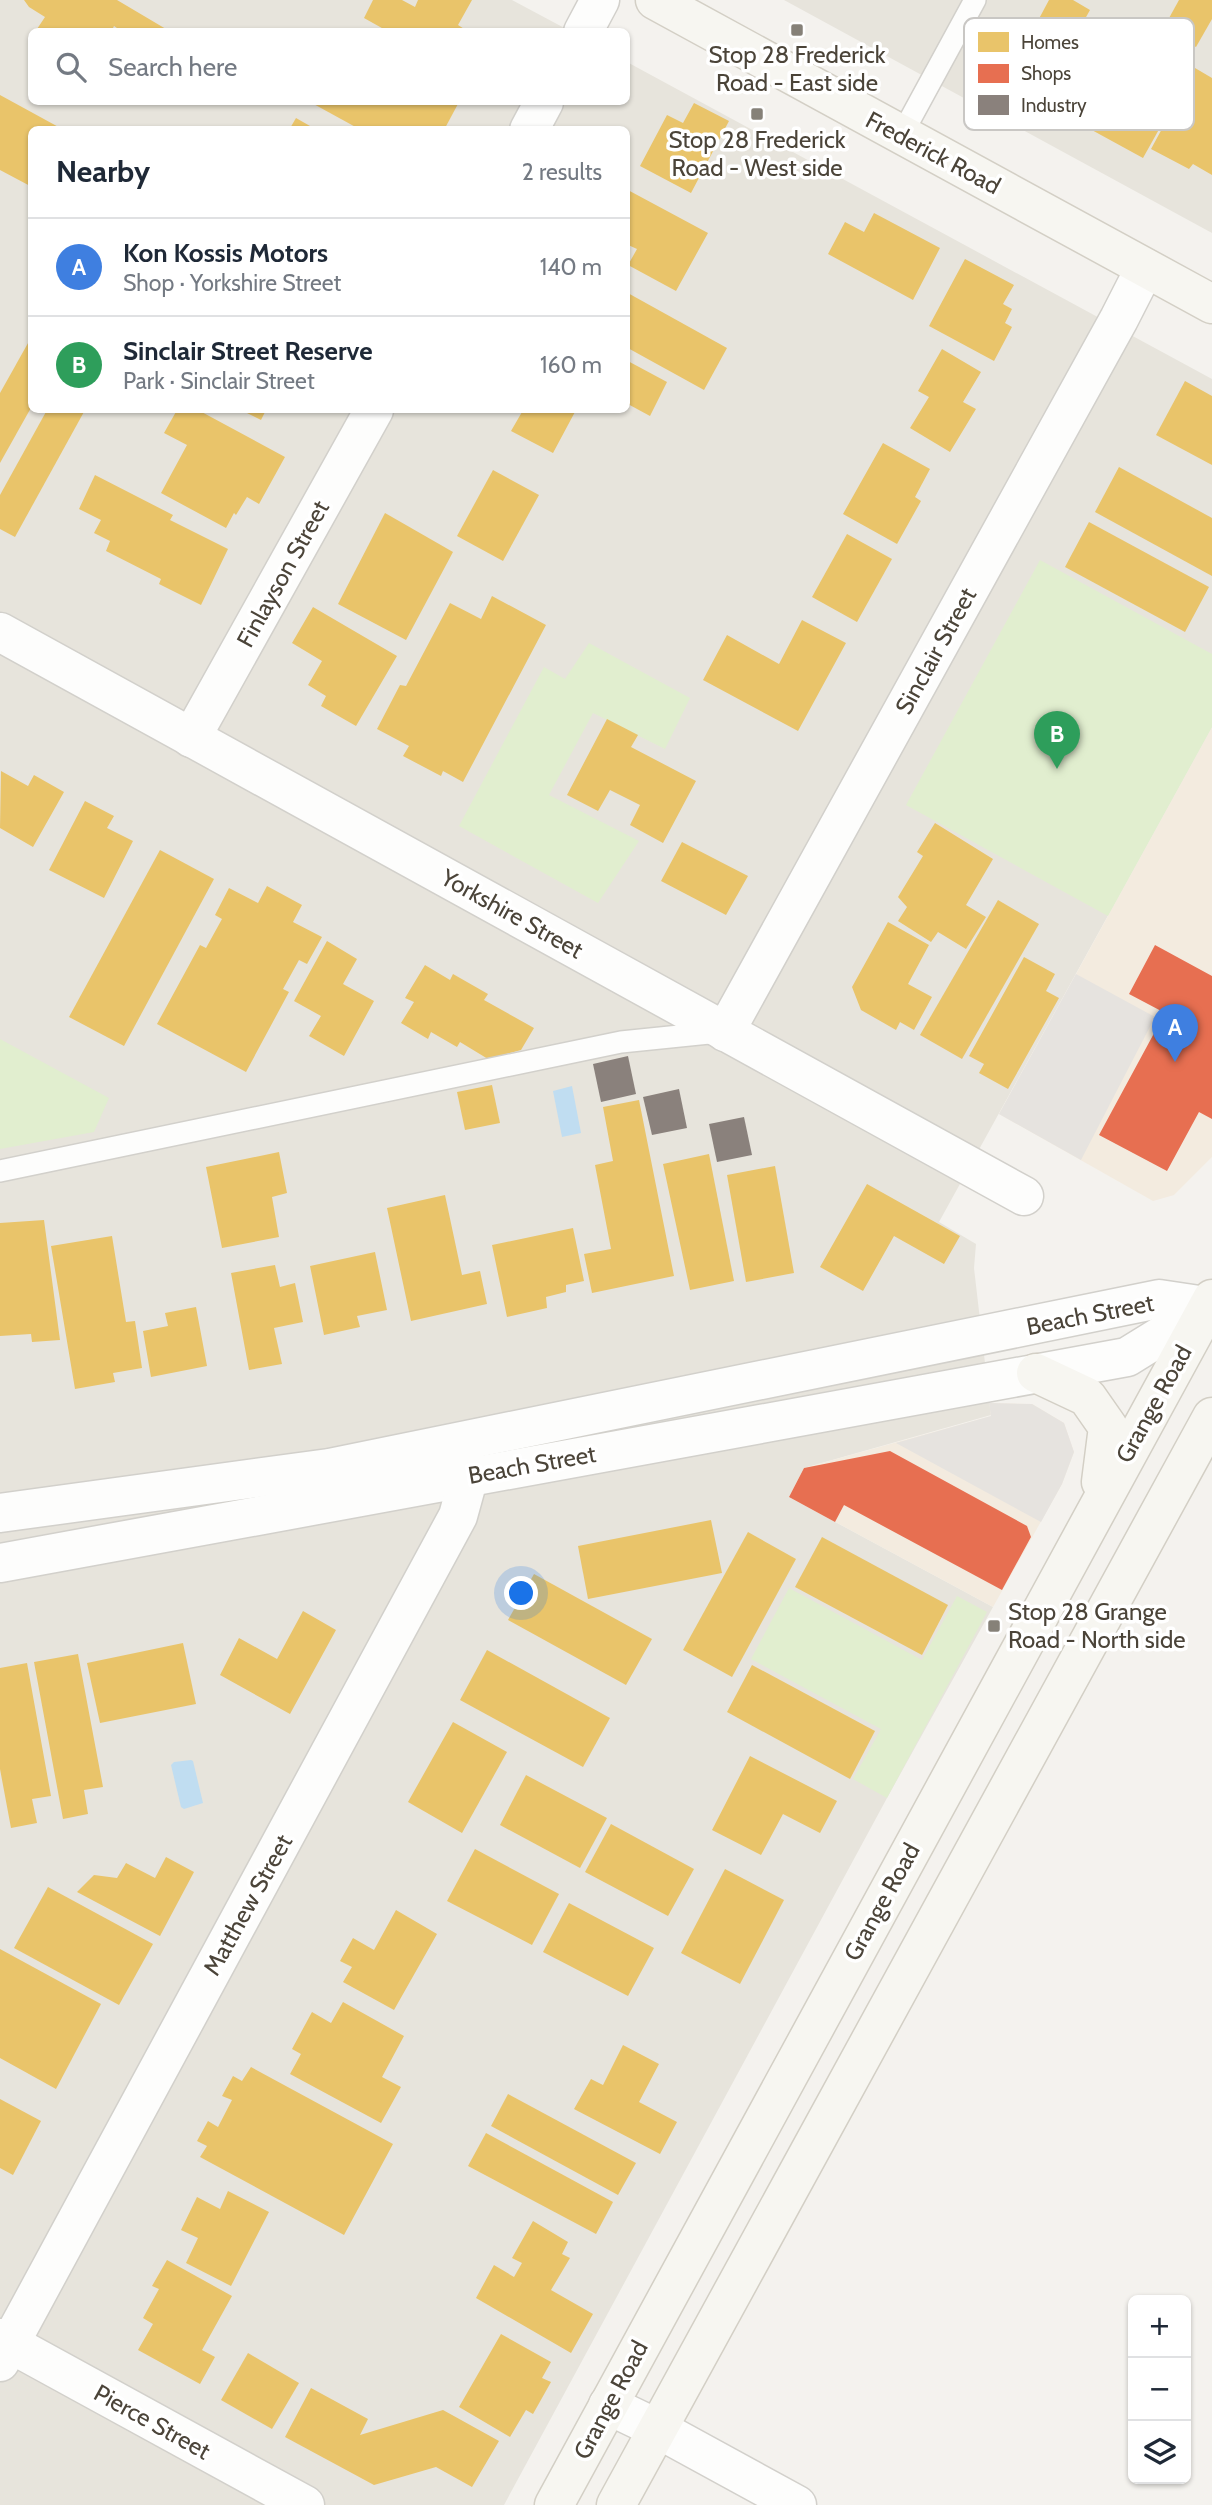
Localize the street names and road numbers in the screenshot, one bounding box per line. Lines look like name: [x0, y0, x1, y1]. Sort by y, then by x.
street label: Frederick Road: [861, 105, 1006, 200]
street label: Finlayson Street: [230, 495, 335, 652]
street label: Sinclair Street: [889, 582, 982, 719]
street label: Yorkshire Street: [435, 862, 588, 964]
street label: Beach Street: [1024, 1288, 1156, 1341]
street label: Grange Road: [1109, 1340, 1198, 1468]
street label: Beach Street: [466, 1439, 598, 1490]
street label: Matthew Street: [197, 1829, 298, 1980]
street label: Grange Road: [837, 1838, 926, 1966]
street label: Grange Road: [567, 2336, 654, 2464]
street label: Pierce Street: [89, 2378, 215, 2465]

